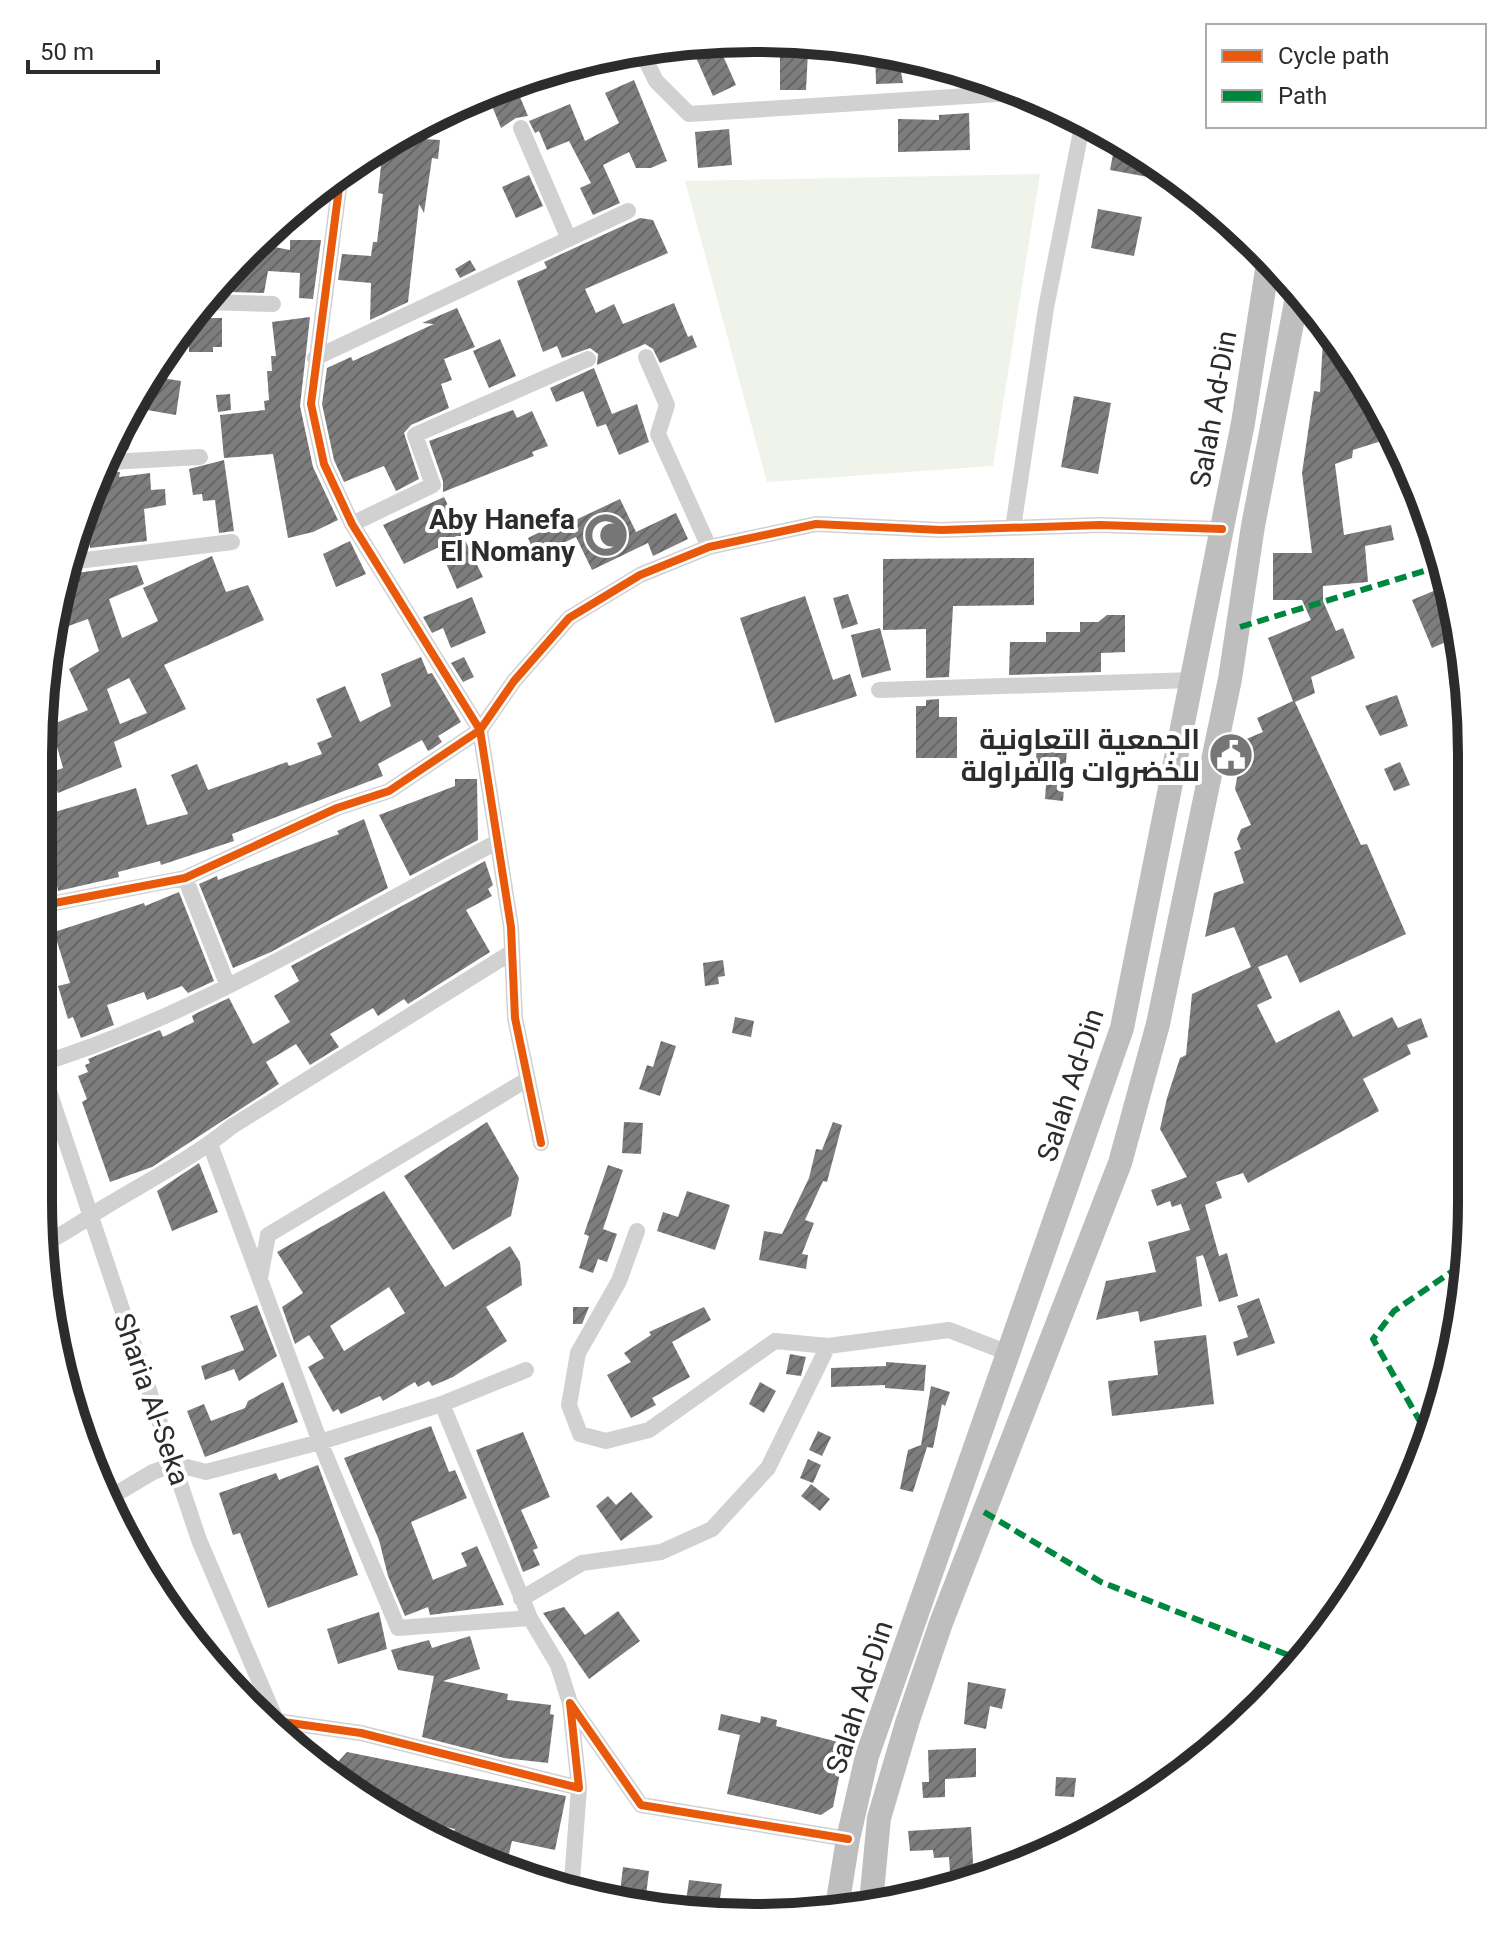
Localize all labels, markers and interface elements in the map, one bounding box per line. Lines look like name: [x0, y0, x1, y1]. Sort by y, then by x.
scale bar: [28, 24, 158, 74]
legend: [1206, 24, 1486, 128]
text: 50 m: [40, 38, 94, 66]
text: Cycle path: [1278, 42, 1390, 70]
text: Path: [1278, 82, 1327, 110]
street label: Salah Ad-Din: [1183, 328, 1244, 490]
place label: Aby Hanefa El Nomany: [429, 503, 576, 568]
mosque icon: Aby Hanefa El Nomany: [582, 511, 630, 559]
place label: الجمعية التعاونية للخضروات والفراولة: [961, 723, 1200, 788]
public building icon: الجمعية التعاونية للخضروات والفراولة: [1207, 731, 1255, 779]
street label: Salah Ad-Din: [1030, 1005, 1111, 1166]
street label: Sharia Al-Seka: [107, 1309, 196, 1489]
street label: Salah Ad-Din: [819, 1617, 900, 1778]

